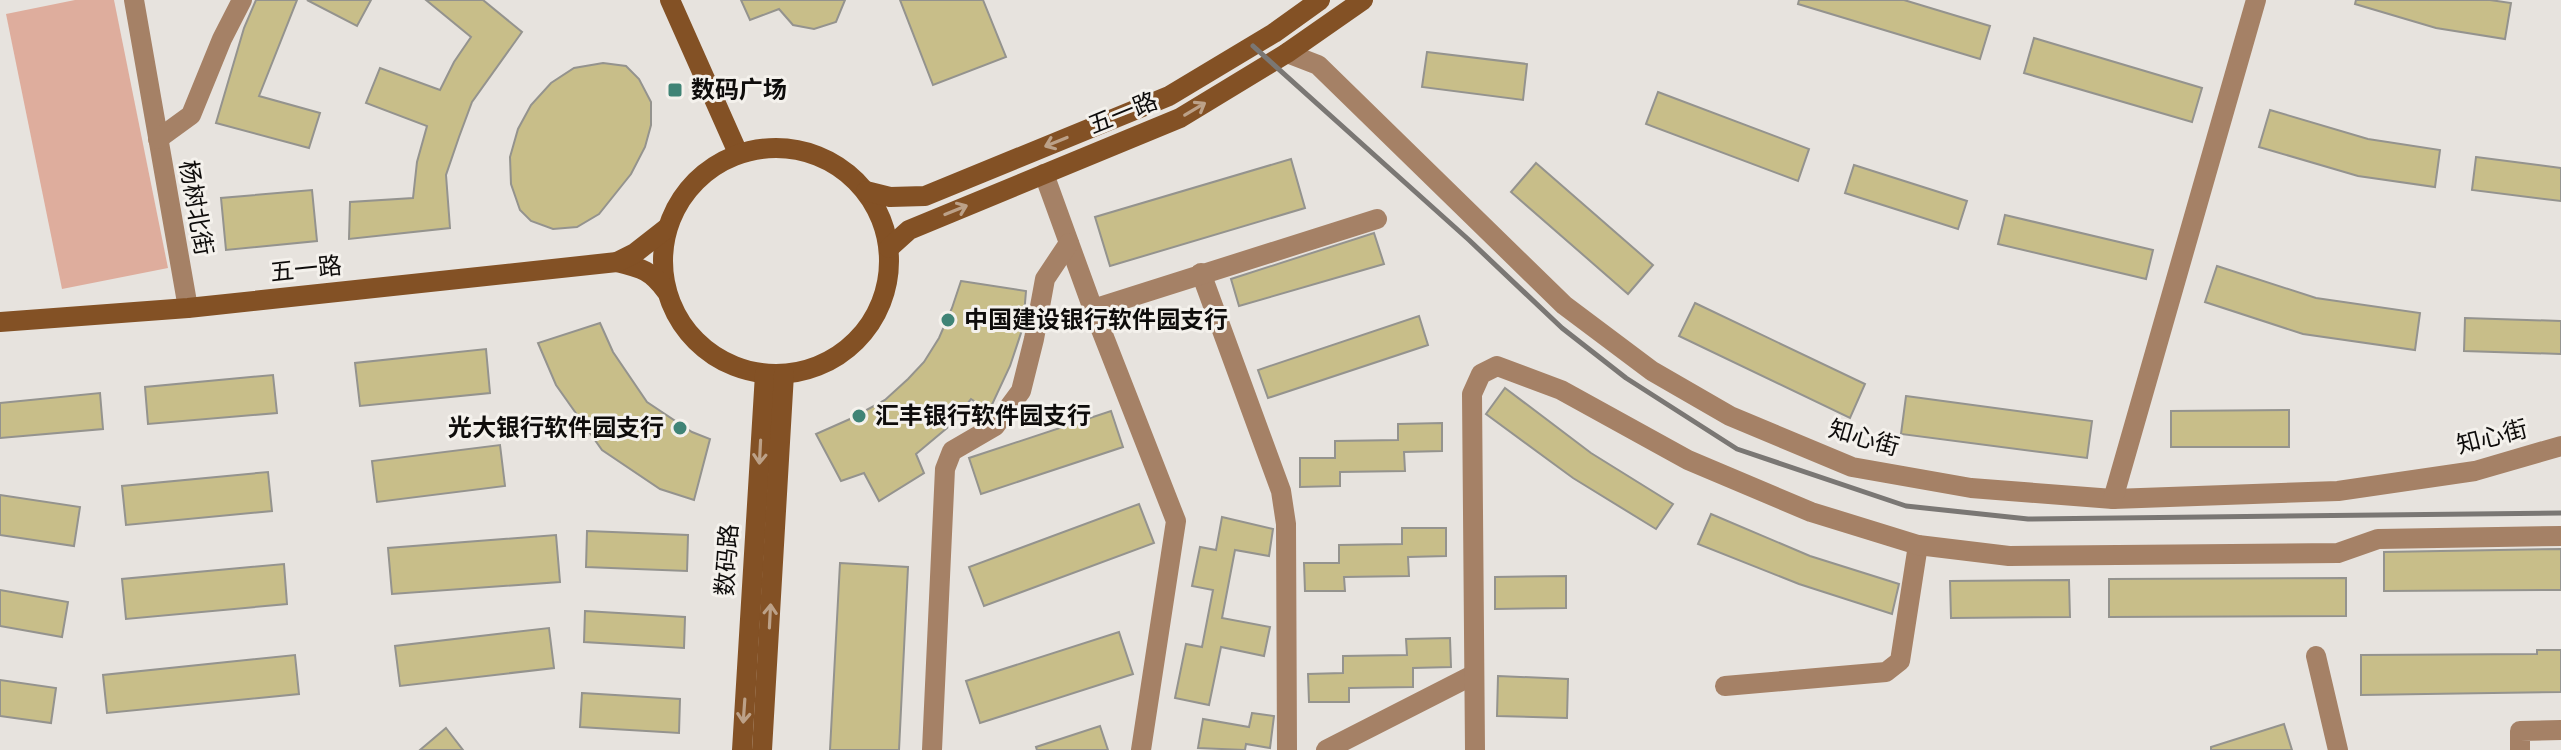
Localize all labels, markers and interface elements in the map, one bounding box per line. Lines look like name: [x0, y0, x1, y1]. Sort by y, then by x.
place label: 数码广场: [691, 76, 787, 104]
marker: 数码广场: [666, 81, 684, 99]
street label: 五一路: [1084, 87, 1162, 139]
one-way arrow: [1183, 101, 1206, 117]
one-way arrow: [1044, 136, 1068, 151]
street label: 杨树北街: [174, 158, 218, 258]
one-way arrow: [943, 202, 968, 216]
street label: 五一路: [269, 251, 343, 287]
place label: 中国建设银行软件园支行: [964, 306, 1228, 334]
marker: 中国建设银行软件园支行: [939, 311, 957, 329]
place label: 汇丰银行软件园支行: [875, 402, 1091, 430]
marker: 汇丰银行软件园支行: [850, 407, 868, 425]
place label: 光大银行软件园支行: [448, 414, 664, 442]
street label: 知心街: [1826, 415, 1902, 461]
street label: 知心街: [2454, 415, 2530, 459]
marker: 光大银行软件园支行: [671, 419, 689, 437]
one-way arrow: [752, 438, 767, 465]
street label: 数码路: [711, 523, 743, 597]
one-way arrow: [763, 603, 778, 630]
one-way arrow: [736, 697, 751, 724]

